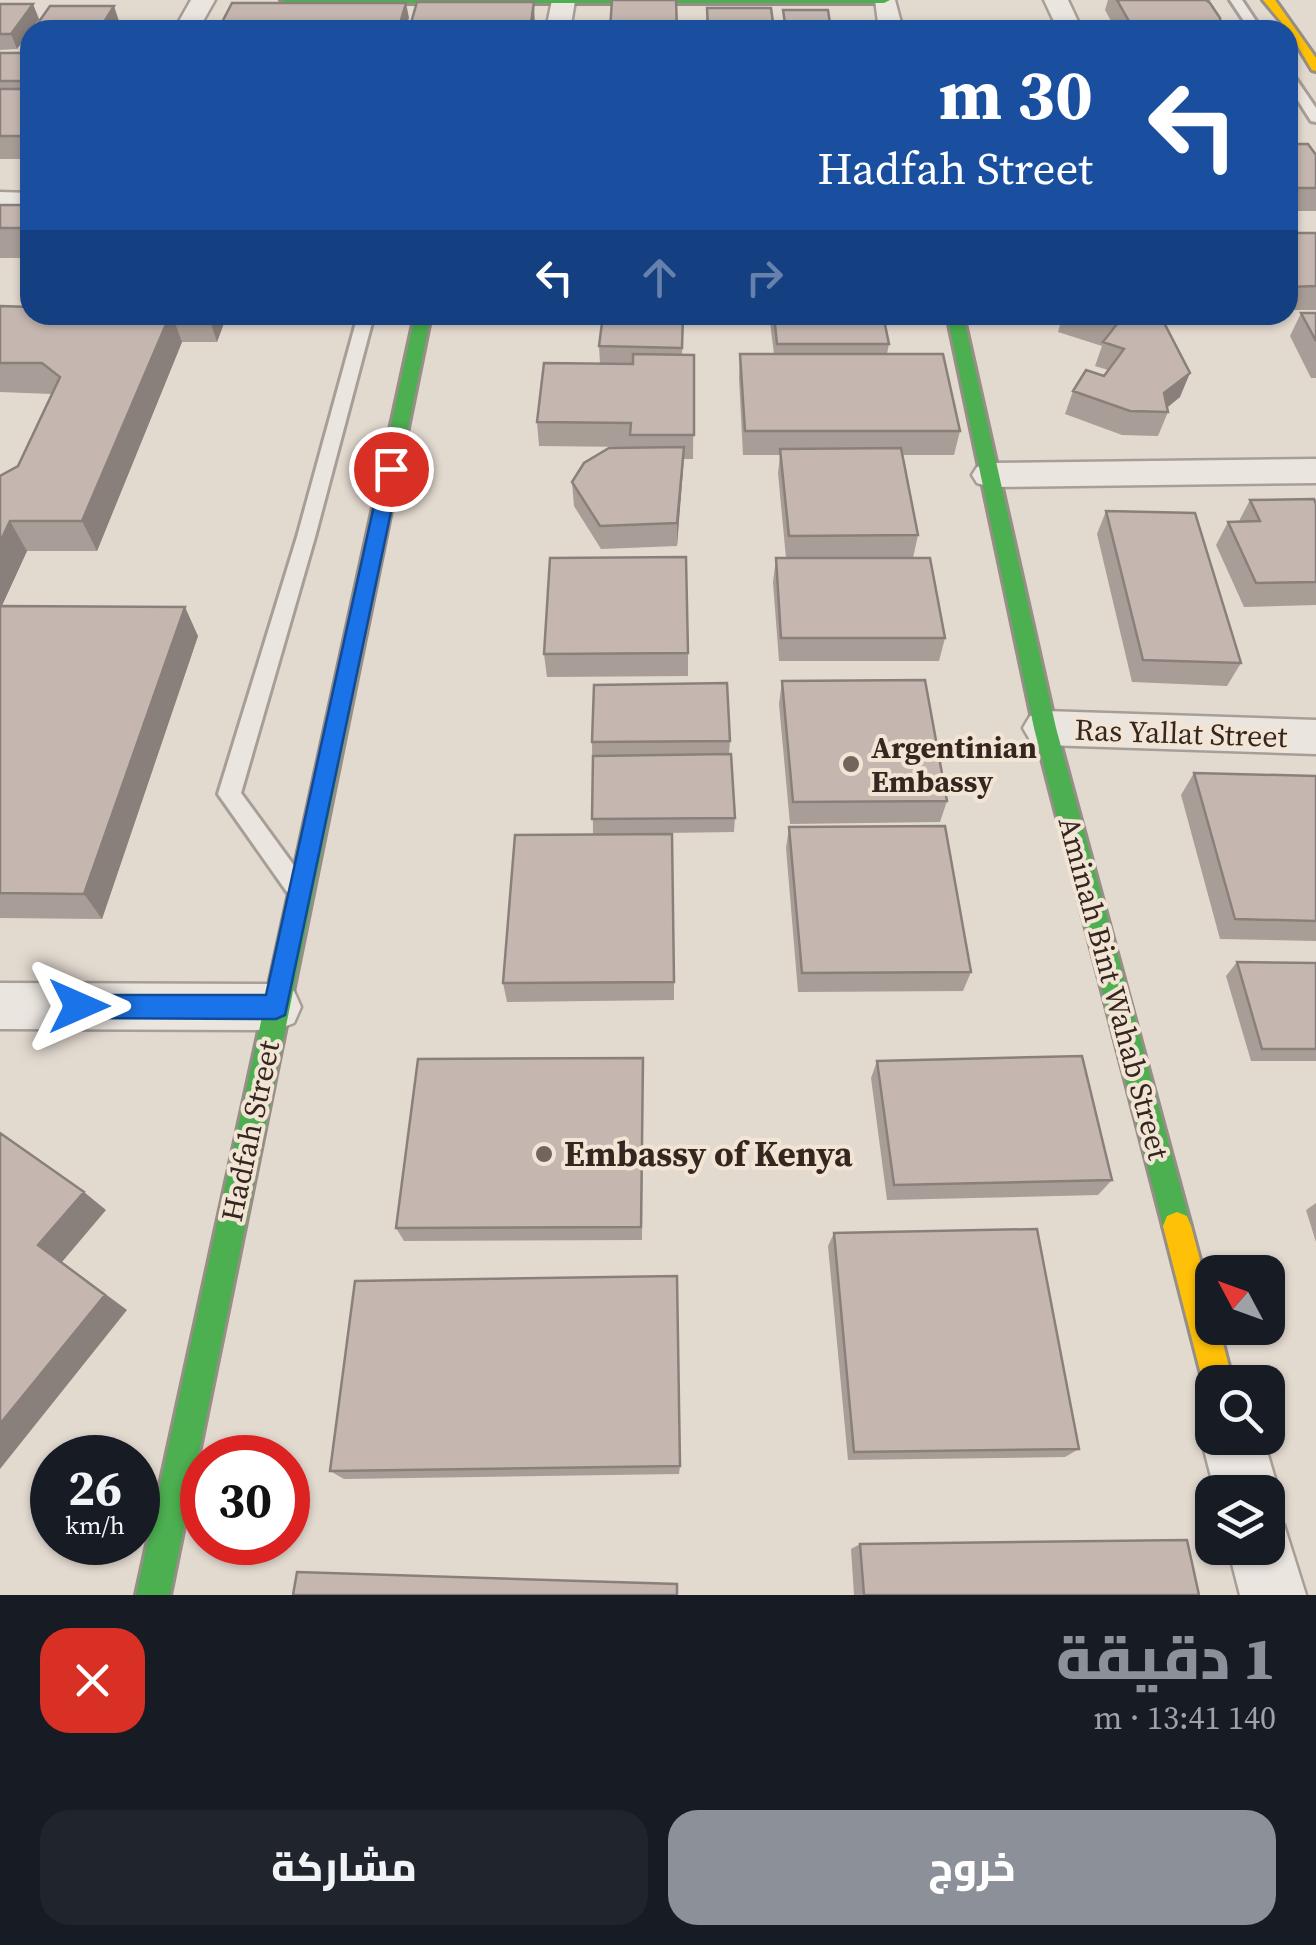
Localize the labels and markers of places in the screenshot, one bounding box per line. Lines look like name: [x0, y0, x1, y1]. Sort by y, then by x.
pin: [349, 427, 434, 512]
place label: Argentinian Embassy: [871, 727, 1037, 802]
marker: Argentinian Embassy: [840, 753, 862, 775]
place label: Embassy of Kenya: [564, 1130, 853, 1178]
marker: Embassy of Kenya: [533, 1143, 555, 1165]

